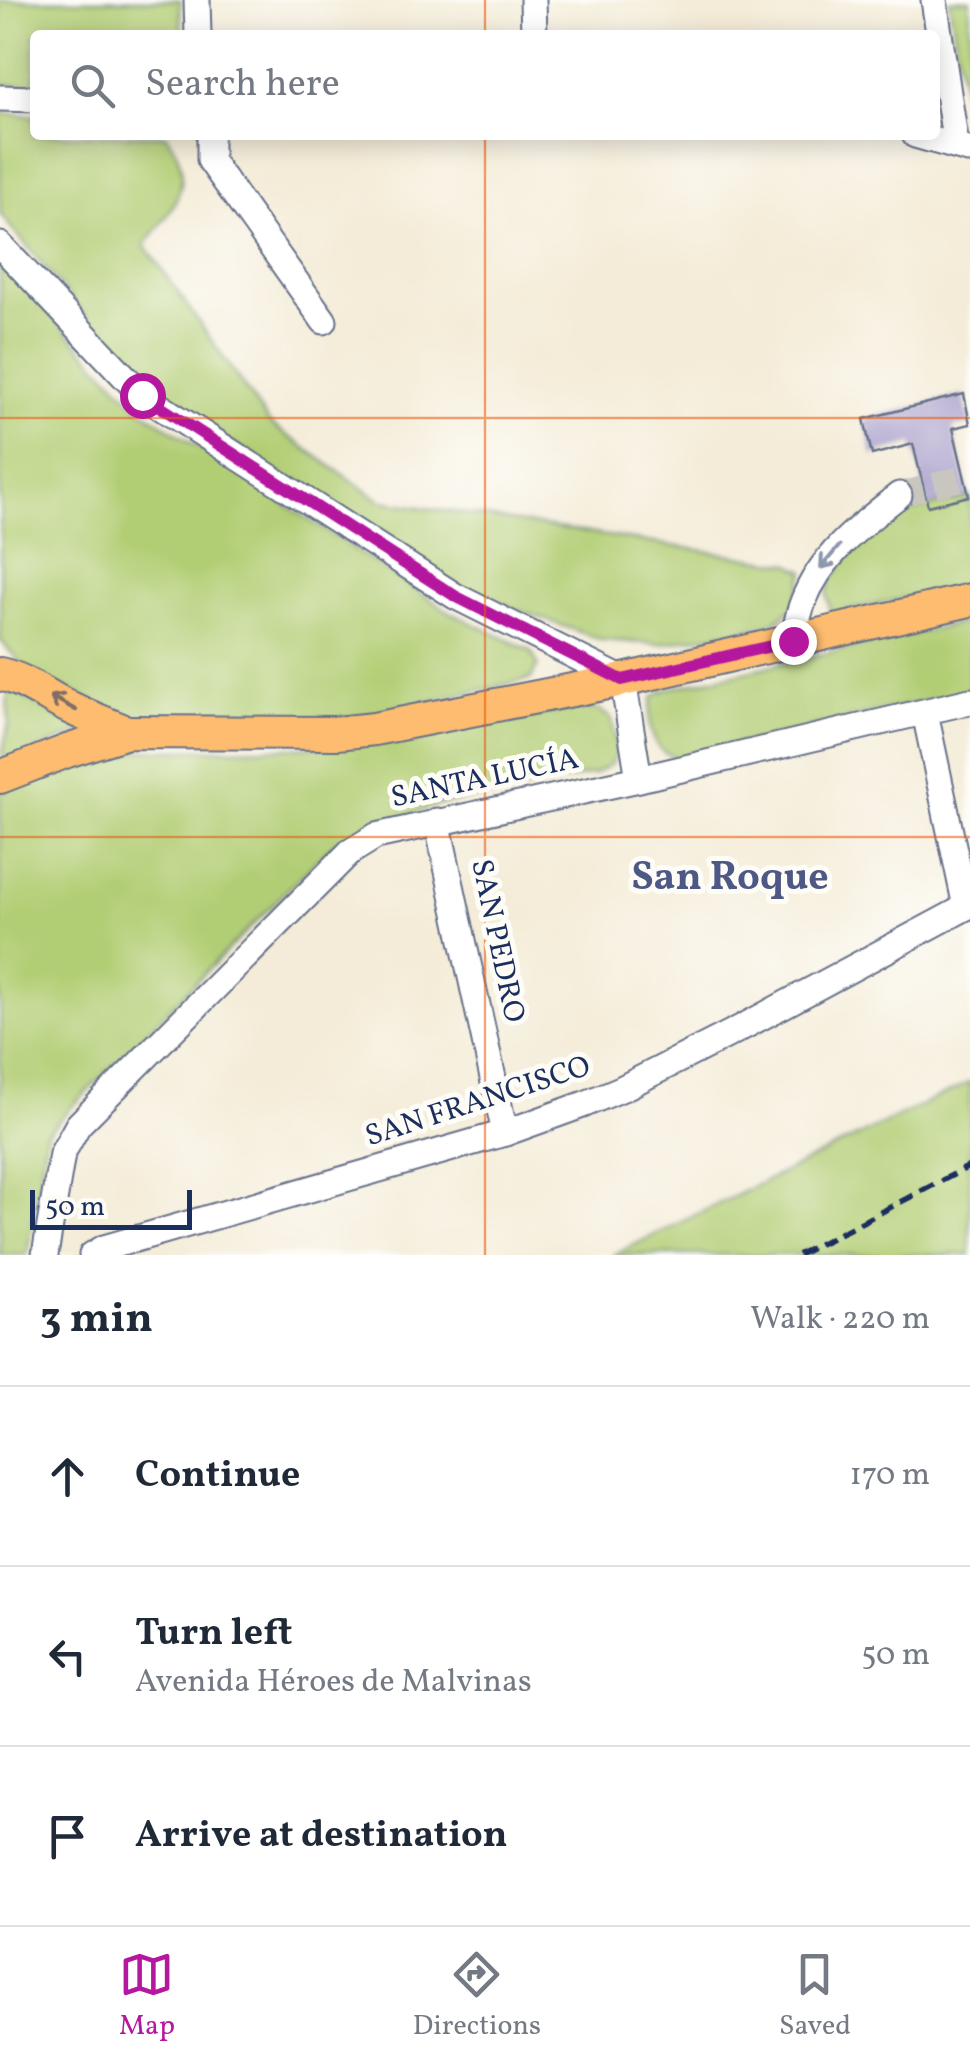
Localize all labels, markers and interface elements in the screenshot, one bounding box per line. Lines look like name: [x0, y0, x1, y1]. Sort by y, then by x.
search box: [30, 30, 940, 140]
icon: search: [65, 58, 120, 113]
text: Search here: [145, 59, 340, 112]
route start: [120, 373, 166, 419]
one-way arrow: [820, 544, 842, 570]
route end: [771, 619, 817, 665]
one-way arrow: [49, 693, 78, 713]
street label: SANTA LUCÍA: [387, 739, 583, 819]
district label: San Roque: [631, 851, 829, 907]
street label: SAN PEDRO: [459, 856, 535, 1026]
street label: SAN FRANCISCO: [360, 1046, 596, 1158]
scale bar: [30, 1185, 192, 1230]
text: 50 m: [45, 1188, 105, 1227]
text: 3 min: [40, 1291, 153, 1350]
text: Walk · 220 m: [750, 1298, 930, 1342]
icon: ahead: [40, 1449, 95, 1504]
text: Continue: [135, 1450, 300, 1503]
text: 170 m: [849, 1454, 930, 1498]
text: Turn left: [135, 1608, 292, 1661]
icon: left: [40, 1629, 95, 1684]
text: 50 m: [861, 1634, 930, 1678]
text: Avenida Héroes de Malvinas: [135, 1661, 532, 1705]
icon: arrive: [40, 1809, 95, 1864]
text: Arrive at destination: [135, 1810, 508, 1863]
tab: Map: [119, 1947, 175, 2046]
tab: Directions: [413, 1947, 541, 2046]
tab: Saved: [779, 1947, 851, 2046]

